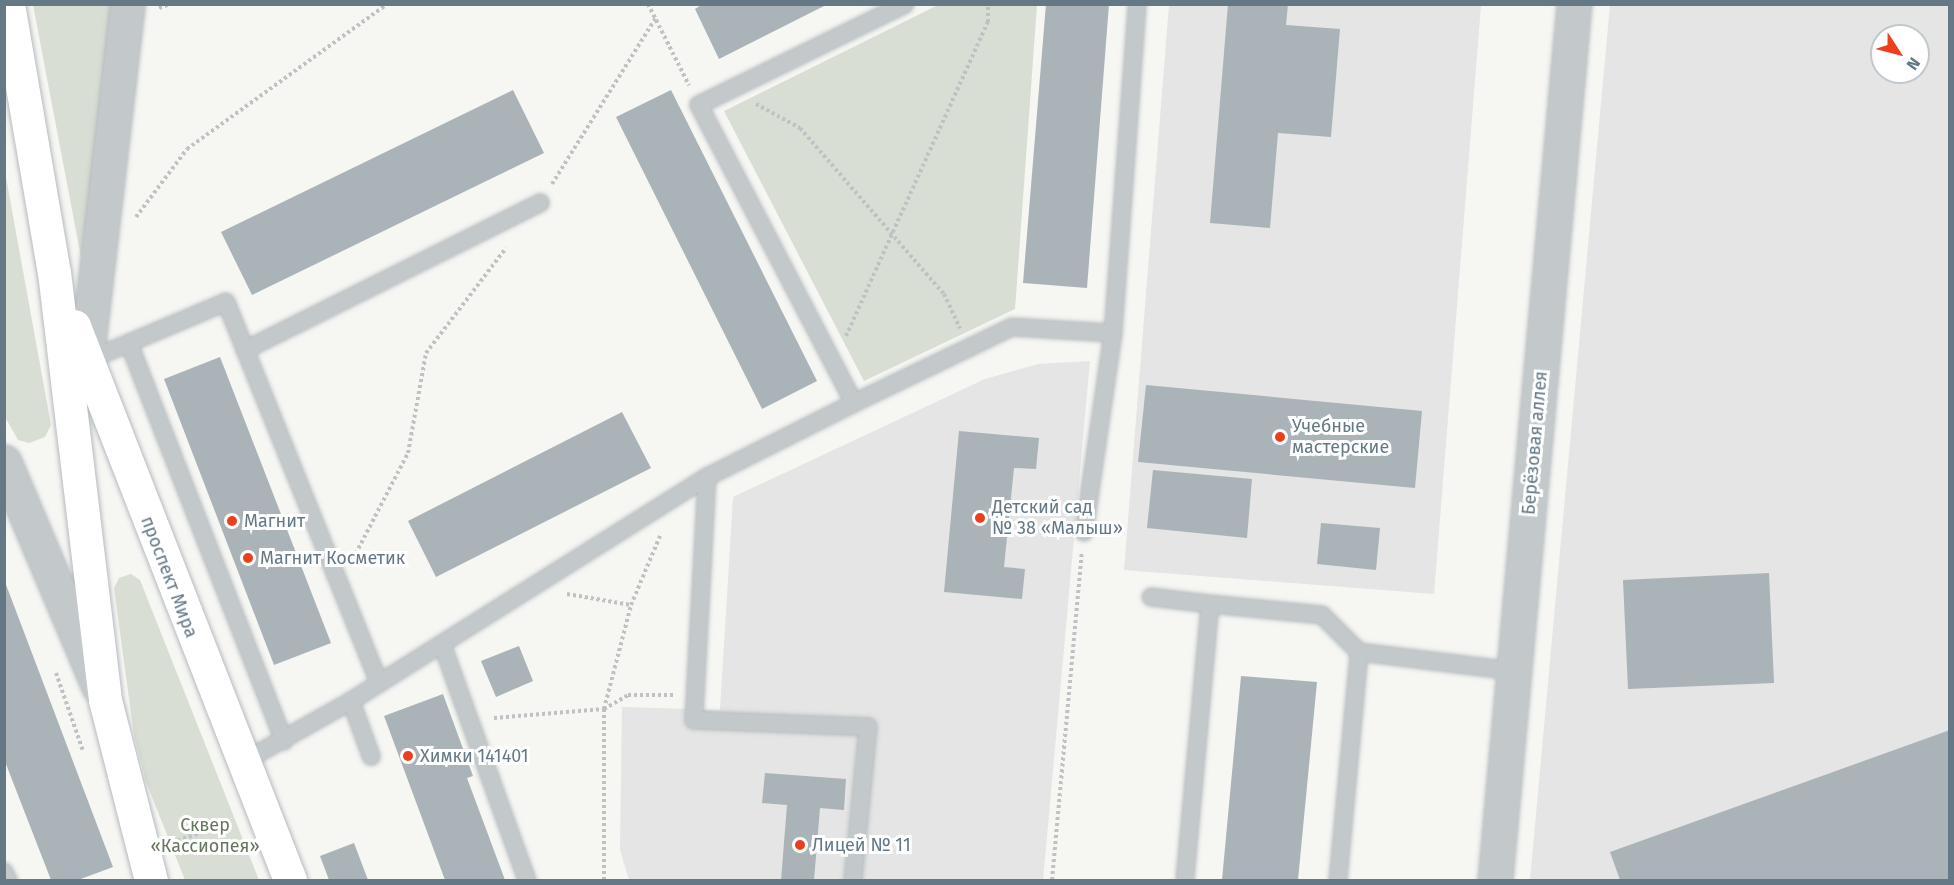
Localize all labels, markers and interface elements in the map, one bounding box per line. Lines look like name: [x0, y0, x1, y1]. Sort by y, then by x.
north arrow: [1870, 24, 1930, 84]
text: N: [1903, 54, 1924, 74]
street label: Берёзовая аллея: [1518, 370, 1552, 516]
place label: Учебные мастерские: [1292, 416, 1389, 458]
marker: Учебные мастерские: [1273, 430, 1287, 444]
place label: Детский сад № 38 «Малыш»: [992, 497, 1123, 540]
place label: Магнит: [244, 510, 305, 532]
marker: Детский сад № 38 «Малыш»: [973, 511, 987, 525]
street label: проспект Мира: [136, 513, 202, 641]
marker: Магнит: [225, 514, 239, 528]
place label: Магнит Косметик: [260, 547, 405, 569]
marker: Магнит Косметик: [241, 551, 255, 565]
place label: Химки 141401: [420, 745, 529, 767]
marker: Химки 141401: [401, 749, 415, 763]
park label: Сквер «Кассиопея»: [150, 815, 260, 858]
place label: Лицей № 11: [812, 834, 911, 856]
marker: Лицей № 11: [793, 838, 807, 852]

